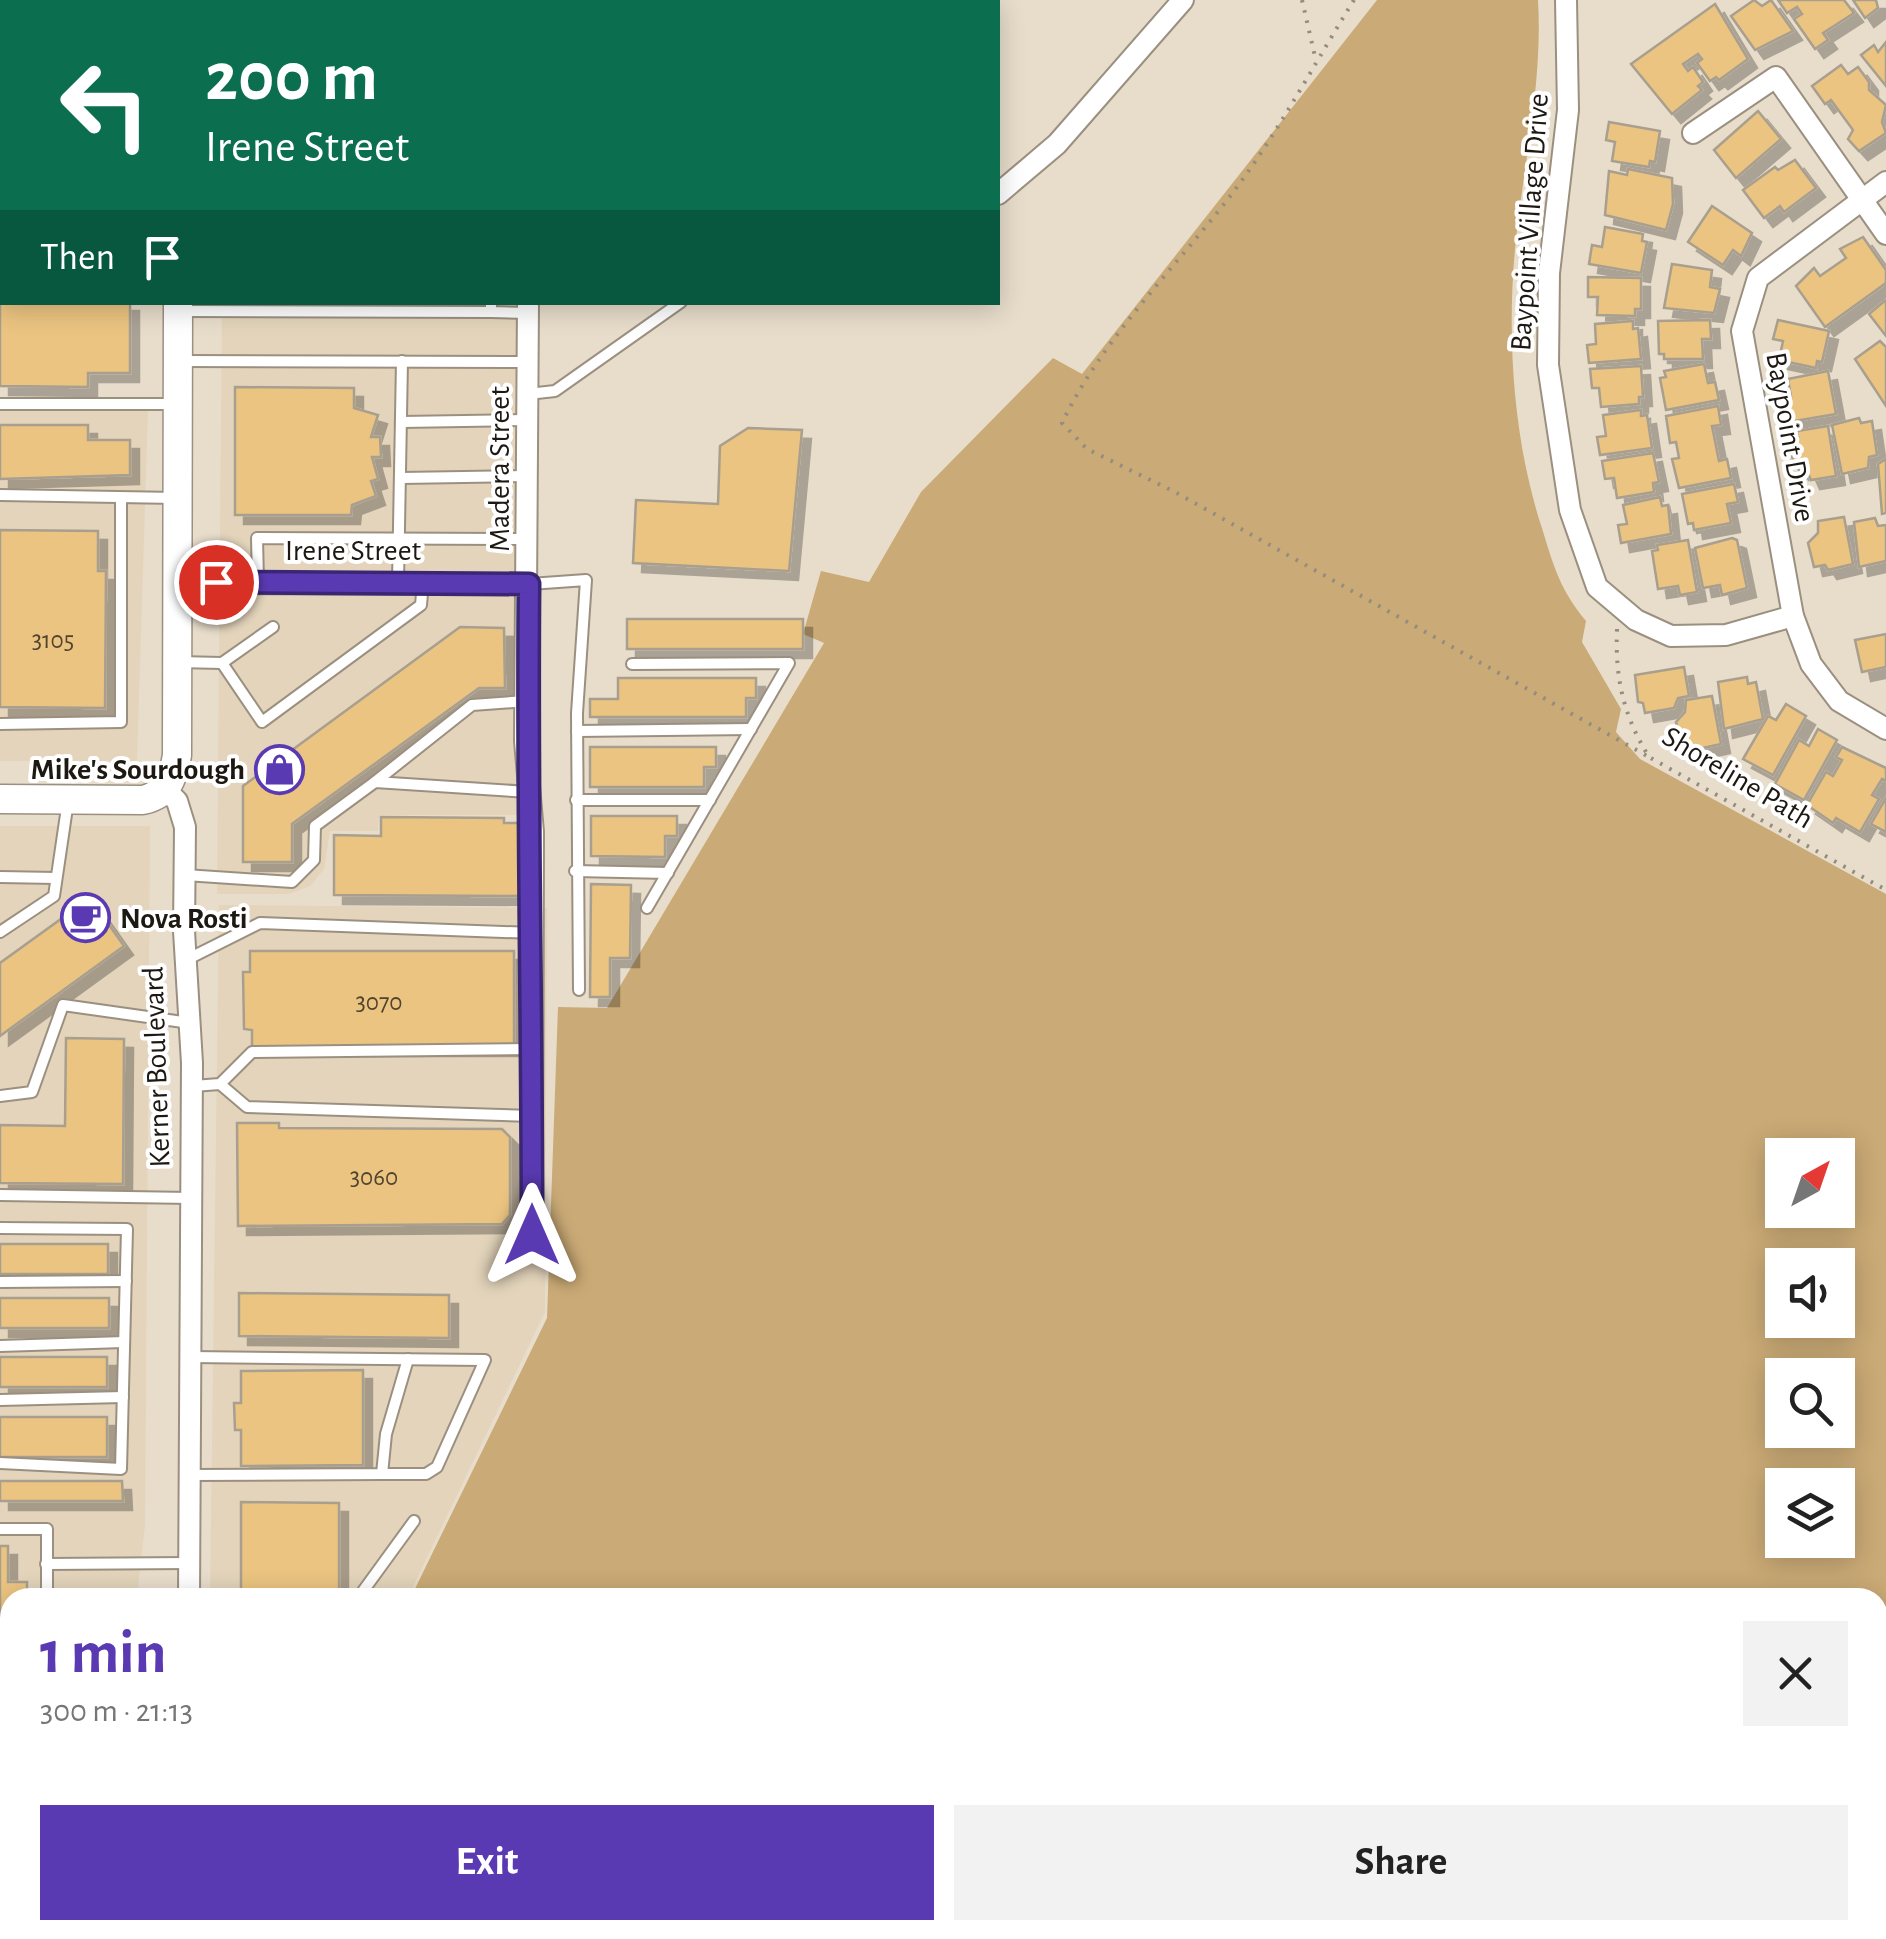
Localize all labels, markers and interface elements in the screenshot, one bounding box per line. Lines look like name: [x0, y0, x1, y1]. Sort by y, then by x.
icon: left: [40, 40, 170, 170]
text: 200 m: [205, 43, 378, 113]
street label: Baypoint Village Drive: [1506, 92, 1554, 352]
text: Irene Street: [205, 125, 409, 170]
icon: arrive: [135, 230, 190, 285]
text: Then: [40, 239, 115, 277]
street label: Baypoint Drive: [1760, 350, 1820, 525]
street label: Madera Street: [485, 386, 515, 552]
street label: Irene Street: [285, 536, 421, 566]
pin: [174, 540, 259, 625]
icon: arrive: [189, 555, 244, 610]
house number: 3105: [32, 628, 74, 653]
street label: Shoreline Path: [1657, 721, 1818, 835]
shop icon: Mike's Sourdough: [254, 743, 306, 795]
place label: Mike's Sourdough: [31, 755, 245, 785]
cafe icon: Nova Rosti: [59, 892, 111, 944]
place label: Nova Rosti: [120, 904, 248, 934]
street label: Kerner Boulevard: [138, 966, 176, 1168]
house number: 3070: [355, 990, 403, 1015]
north arrow: [1765, 1138, 1855, 1228]
map controls: [1765, 1138, 1855, 1558]
house number: 3060: [350, 1165, 398, 1190]
position arrow: [480, 1183, 584, 1287]
button: sound: [1765, 1248, 1855, 1338]
button: search: [1765, 1358, 1855, 1448]
button: layers: [1765, 1468, 1855, 1558]
button: close: [1743, 1621, 1848, 1726]
text: 1 min: [40, 1624, 166, 1684]
text: 300 m · 21:13: [40, 1695, 193, 1727]
button: Exit: [40, 1805, 934, 1920]
button: Share: [954, 1805, 1848, 1920]

